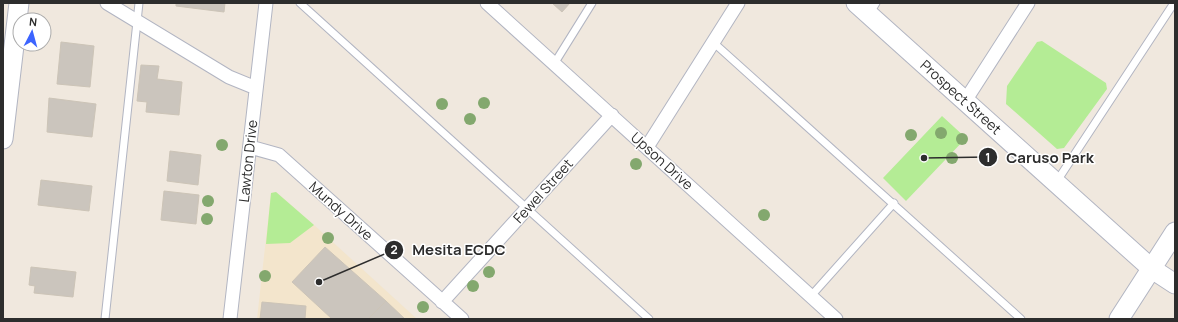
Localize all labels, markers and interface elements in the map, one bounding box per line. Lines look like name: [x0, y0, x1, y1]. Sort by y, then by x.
north arrow: [12, 12, 52, 52]
text: N: [28, 14, 38, 29]
street label: Prospect Street: [917, 55, 1006, 139]
street label: Lawton Drive: [234, 119, 261, 203]
street label: Upson Drive: [627, 128, 697, 194]
callout: Caruso Park: [978, 144, 1102, 171]
text: Caruso Park: [1006, 147, 1095, 168]
text: 1: [985, 149, 991, 166]
street label: Fewel Street: [509, 154, 577, 227]
street label: Mundy Drive: [305, 177, 377, 244]
callout: Mesita ECDC: [384, 236, 513, 263]
text: Mesita ECDC: [412, 239, 506, 260]
text: 2: [390, 241, 398, 258]

